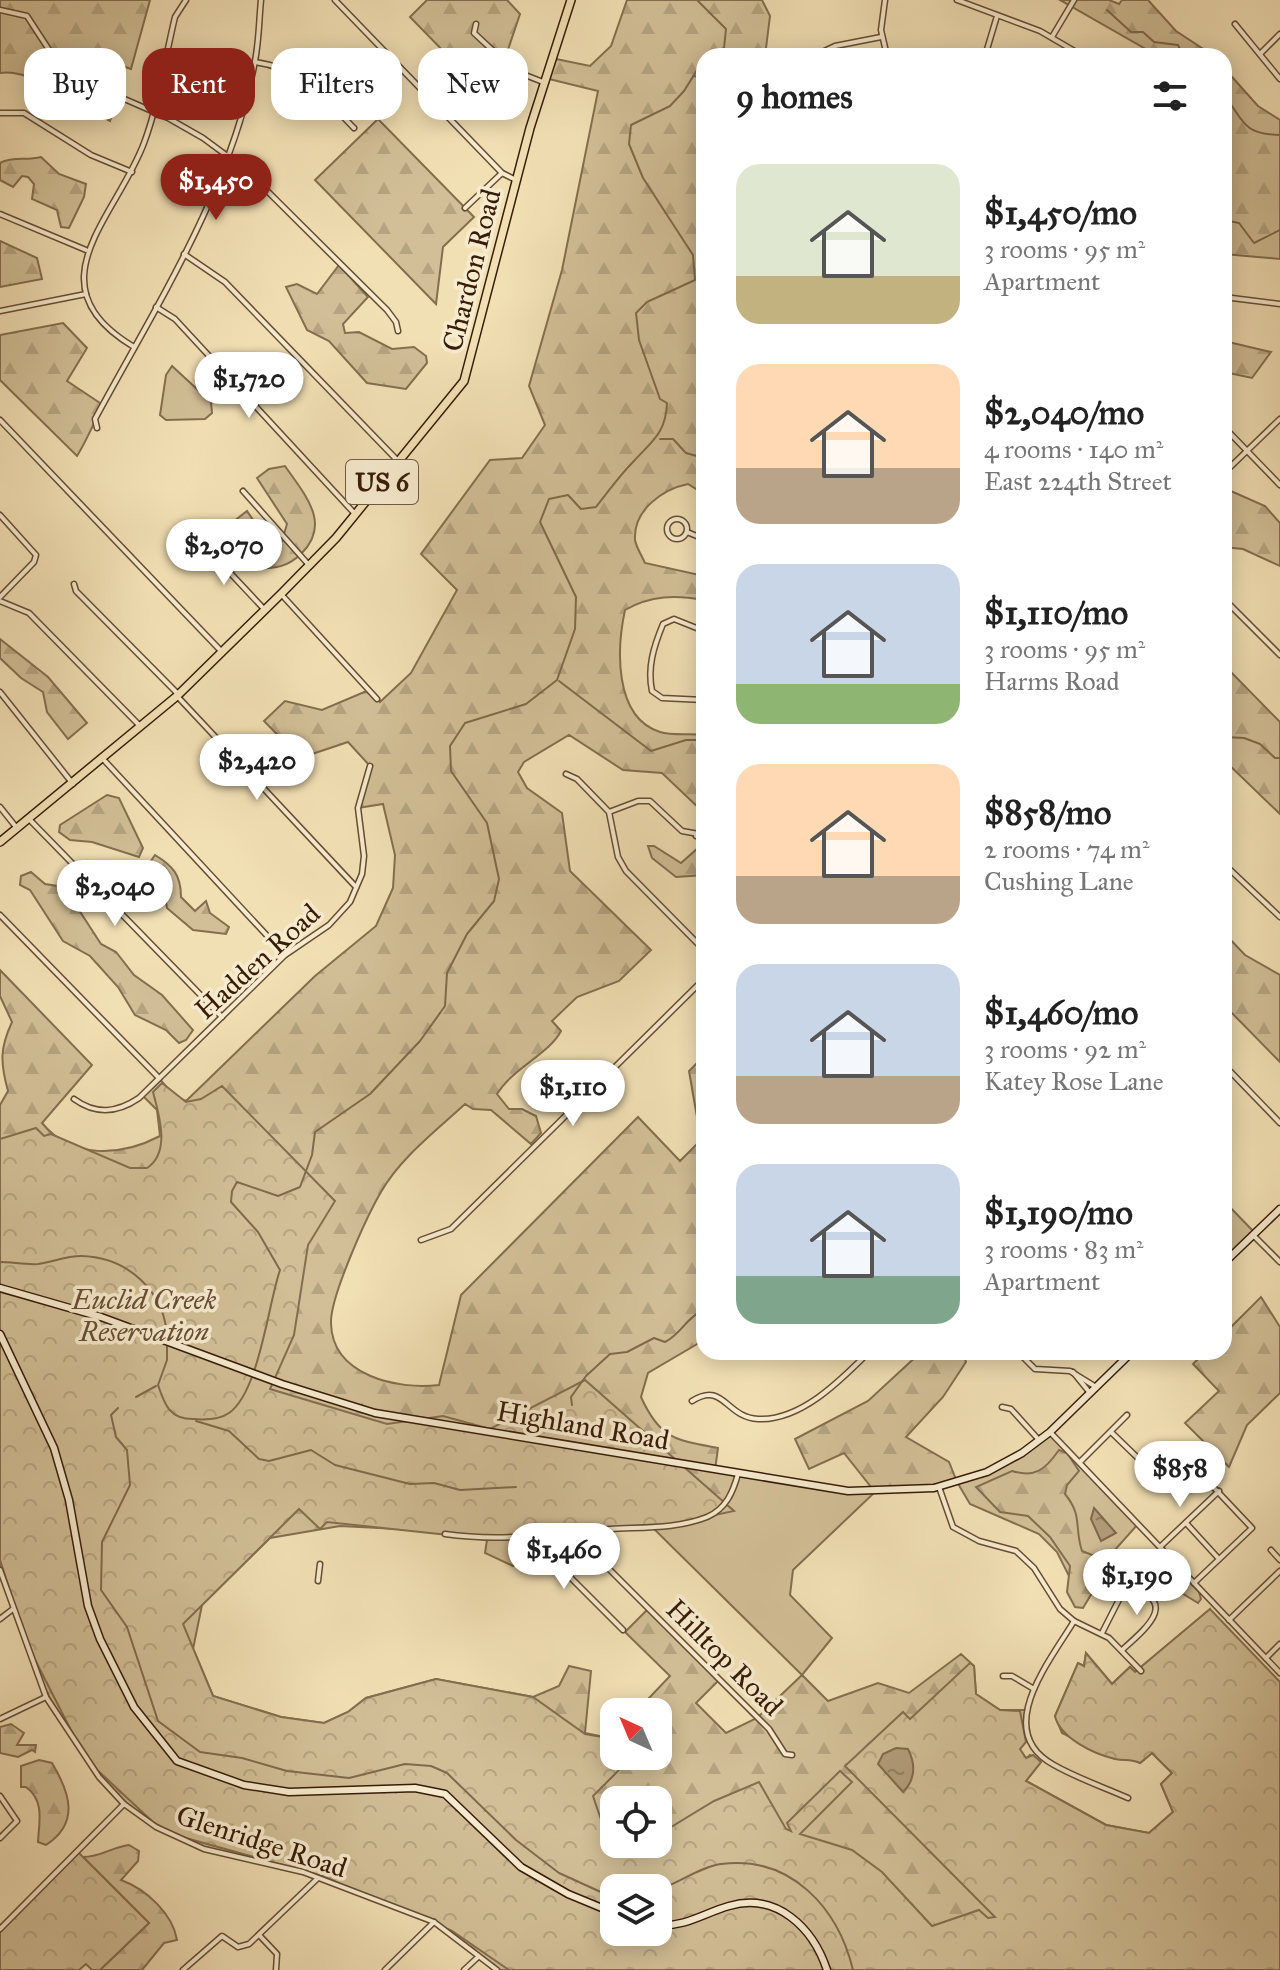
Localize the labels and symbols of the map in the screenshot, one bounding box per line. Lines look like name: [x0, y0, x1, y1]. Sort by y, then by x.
pin: $1,450: [151, 154, 281, 222]
street label: Chardon Road: [434, 185, 509, 355]
pin: $1,720: [184, 352, 314, 420]
road number: US 6: [346, 460, 418, 504]
pin: $2,070: [159, 519, 289, 587]
pin: $2,420: [192, 734, 322, 802]
pin: $2,040: [50, 860, 180, 928]
street label: Hadden Road: [187, 896, 327, 1027]
pin: $1,110: [508, 1060, 638, 1128]
park label: Euclid Creek Reservation: [71, 1282, 217, 1349]
street label: Highland Road: [494, 1393, 672, 1458]
pin: $858: [1133, 1441, 1227, 1509]
pin: $1,460: [499, 1523, 629, 1591]
pin: $1,190: [1072, 1549, 1202, 1617]
street label: Hilltop Road: [659, 1592, 790, 1723]
north arrow: [600, 1698, 672, 1770]
street label: Glenridge Road: [172, 1797, 352, 1886]

